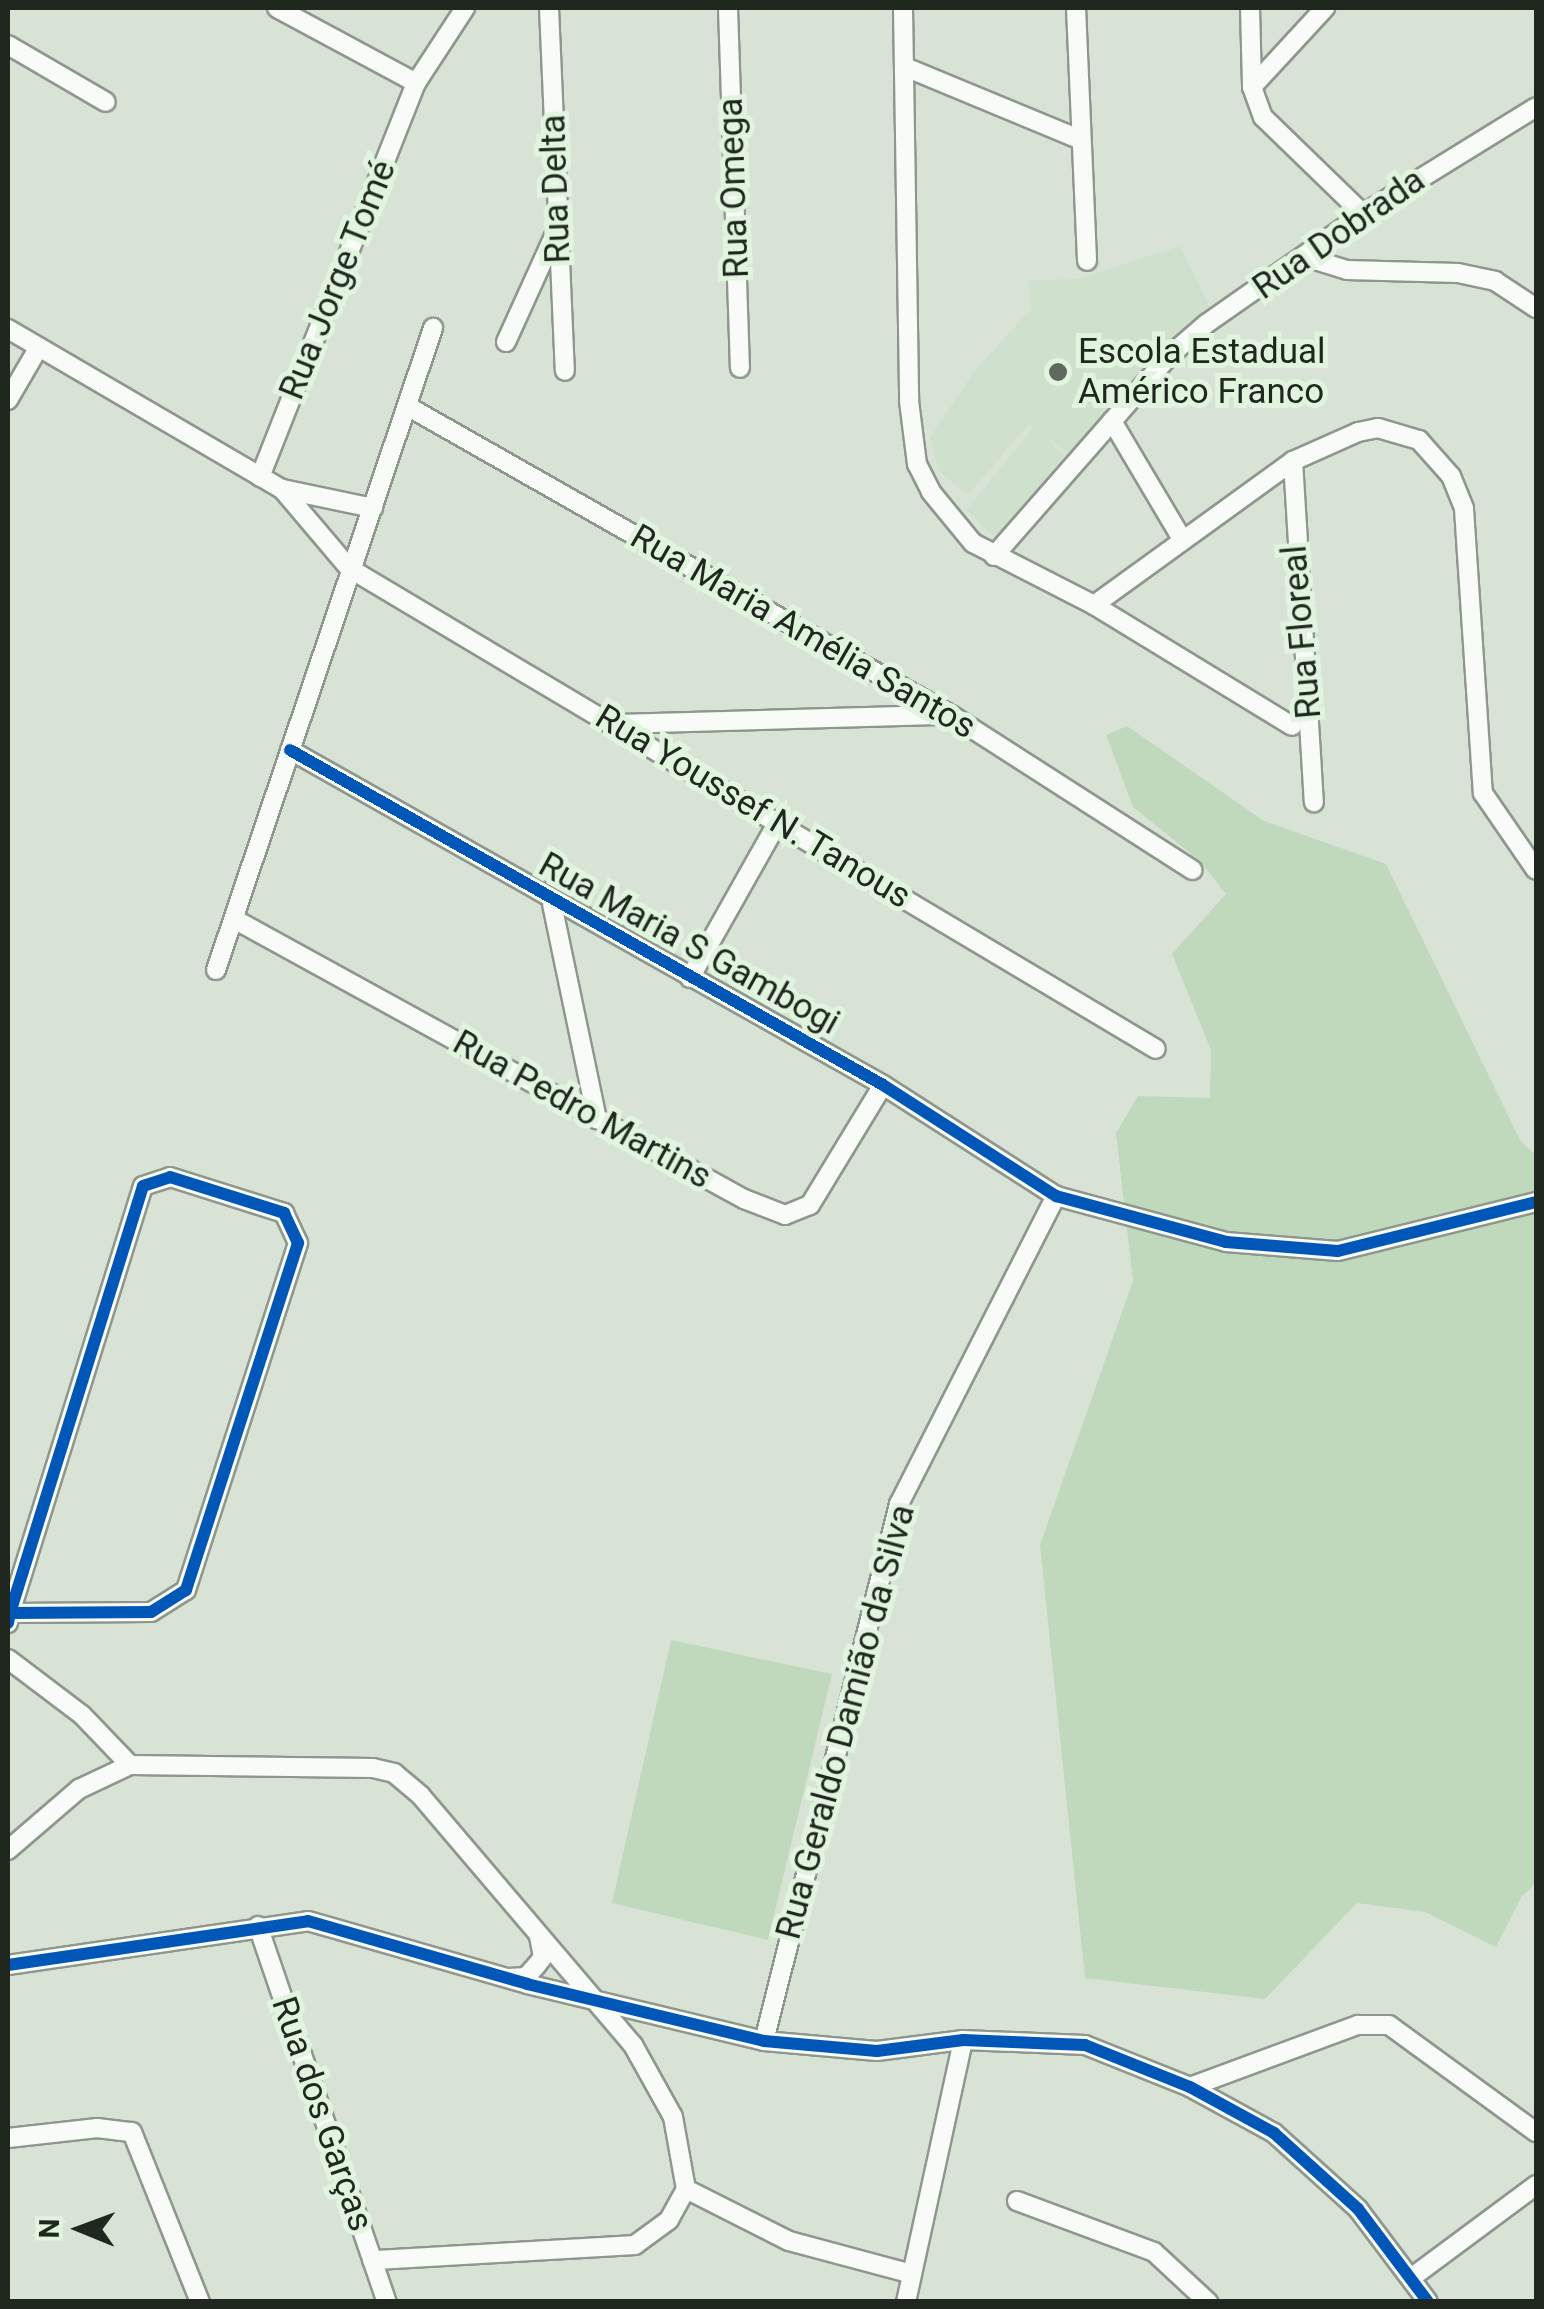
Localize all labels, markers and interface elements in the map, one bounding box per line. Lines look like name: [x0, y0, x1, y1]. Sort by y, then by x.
street label: Rua Omega: [710, 97, 758, 279]
street label: Rua Delta: [532, 114, 580, 264]
street label: Rua Jorge Tomé: [271, 154, 405, 406]
street label: Rua Dobrada: [1245, 159, 1433, 309]
place label: Escola Estadual Américo Franco: [1078, 331, 1325, 413]
marker: Escola Estadual Américo Franco: [1047, 361, 1069, 383]
street label: Rua Maria Amélia Santos: [623, 516, 983, 748]
street label: Rua Floreal: [1273, 543, 1331, 721]
street label: Rua Youssef N. Tanous: [588, 696, 918, 918]
street label: Rua Maria S Gambogi: [531, 844, 847, 1044]
street label: Rua Pedro Martins: [446, 1022, 718, 1198]
street label: Rua Geraldo Damião da Silva: [768, 1500, 924, 1944]
street label: Rua dos Garças: [262, 1991, 382, 2237]
north arrow: [30, 2179, 130, 2279]
text: N: [33, 2218, 66, 2239]

